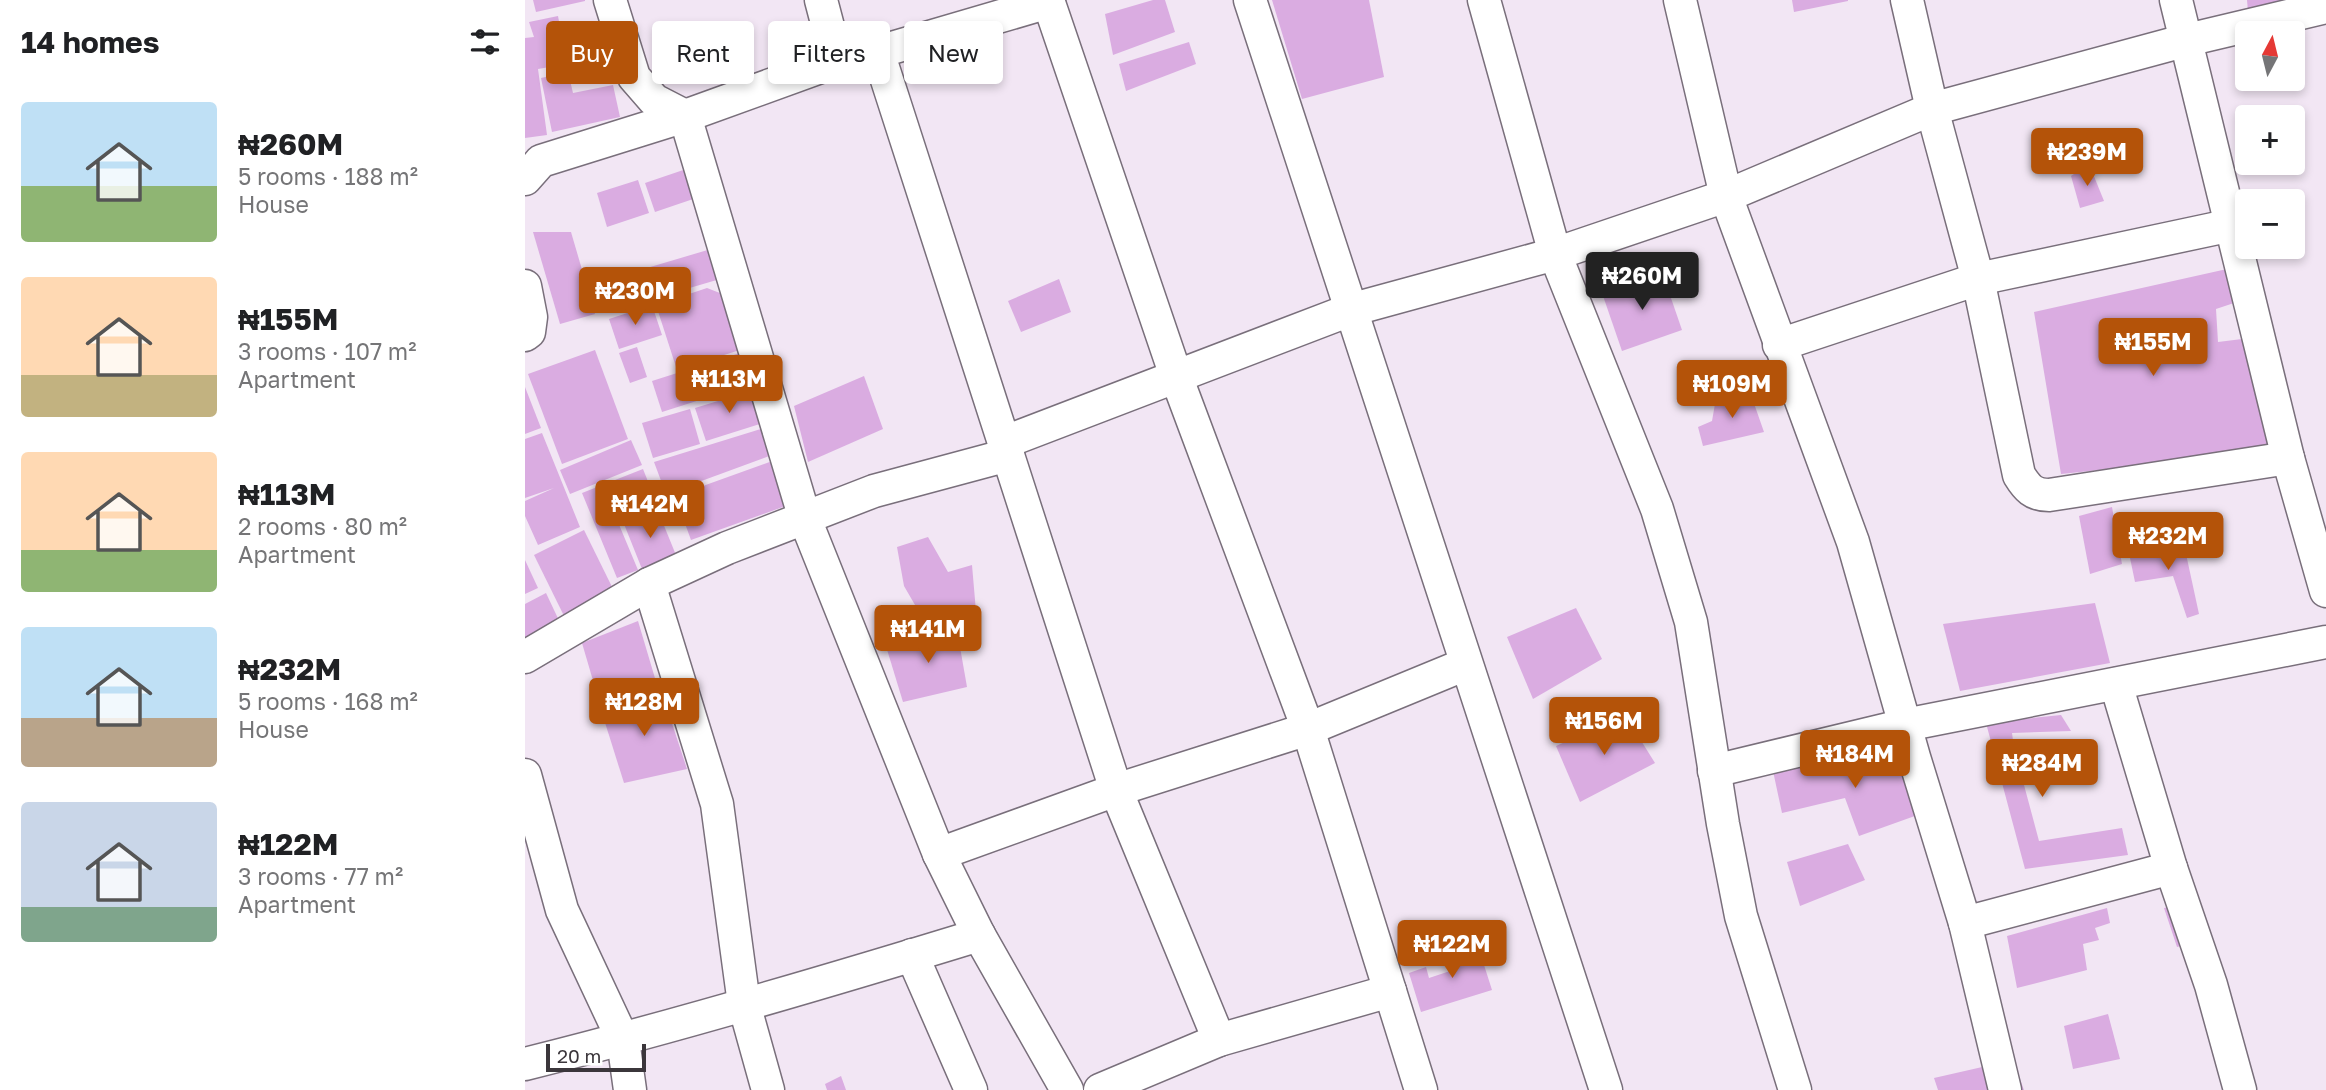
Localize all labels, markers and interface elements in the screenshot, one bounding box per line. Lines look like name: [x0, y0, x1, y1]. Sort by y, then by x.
chip: Buy: [546, 21, 638, 84]
chip: Rent: [652, 21, 754, 84]
chip: Filters: [768, 21, 890, 84]
chip: New: [904, 21, 1003, 84]
north arrow: [2235, 21, 2305, 91]
map controls: [2235, 21, 2305, 259]
icon: filters: [466, 23, 504, 61]
text: 14 homes: [21, 24, 160, 60]
button: +: [2235, 105, 2305, 175]
text: ₦260M: [238, 126, 343, 162]
pin: ₦239M: [2038, 128, 2136, 188]
icon: home: [77, 130, 161, 214]
text: ₦239M: [2047, 137, 2127, 165]
text: 5 rooms · 188 m²: [238, 162, 418, 190]
button: −: [2235, 189, 2305, 259]
text: House: [238, 190, 309, 218]
pin: ₦260M: [1593, 252, 1691, 312]
text: ₦260M: [1602, 261, 1682, 289]
pin: ₦230M: [586, 268, 684, 327]
text: ₦230M: [595, 276, 675, 304]
text: ₦155M: [238, 301, 338, 337]
icon: home: [77, 305, 161, 389]
pin: ₦155M: [2104, 318, 2202, 378]
text: ₦155M: [2115, 327, 2192, 355]
text: 3 rooms · 107 m²: [238, 337, 416, 365]
pin: ₦113M: [680, 356, 778, 415]
pin: ₦109M: [1683, 360, 1781, 420]
text: ₦113M: [692, 364, 766, 392]
text: Apartment: [238, 365, 356, 393]
text: ₦109M: [1693, 369, 1771, 397]
text: ₦113M: [238, 476, 336, 512]
icon: home: [77, 480, 161, 564]
pin: ₦142M: [601, 480, 699, 540]
text: ₦142M: [611, 489, 689, 517]
text: 2 rooms · 80 m²: [238, 512, 407, 540]
pin: ₦232M: [2119, 512, 2217, 572]
text: ₦232M: [2128, 521, 2208, 549]
text: Apartment: [238, 540, 356, 568]
pin: ₦141M: [879, 606, 977, 665]
text: ₦141M: [890, 614, 966, 642]
text: ₦232M: [238, 651, 341, 687]
icon: home: [77, 655, 161, 739]
pin: ₦128M: [595, 678, 693, 738]
text: 5 rooms · 168 m²: [238, 687, 418, 715]
text: ₦128M: [605, 687, 683, 715]
pin: ₦156M: [1555, 698, 1653, 757]
text: ₦156M: [1565, 706, 1643, 734]
text: House: [238, 715, 309, 743]
pin: ₦184M: [1806, 730, 1904, 790]
text: ₦184M: [1816, 739, 1894, 767]
pin: ₦284M: [1993, 740, 2091, 799]
text: ₦284M: [2002, 748, 2082, 776]
text: ₦122M: [238, 826, 338, 862]
icon: home: [77, 830, 161, 914]
text: 3 rooms · 77 m²: [238, 862, 403, 890]
text: Apartment: [238, 890, 356, 918]
pin: ₦122M: [1403, 920, 1501, 980]
text: ₦122M: [1414, 929, 1491, 957]
scale bar: [546, 1041, 646, 1073]
text: 20 m: [557, 1044, 601, 1067]

